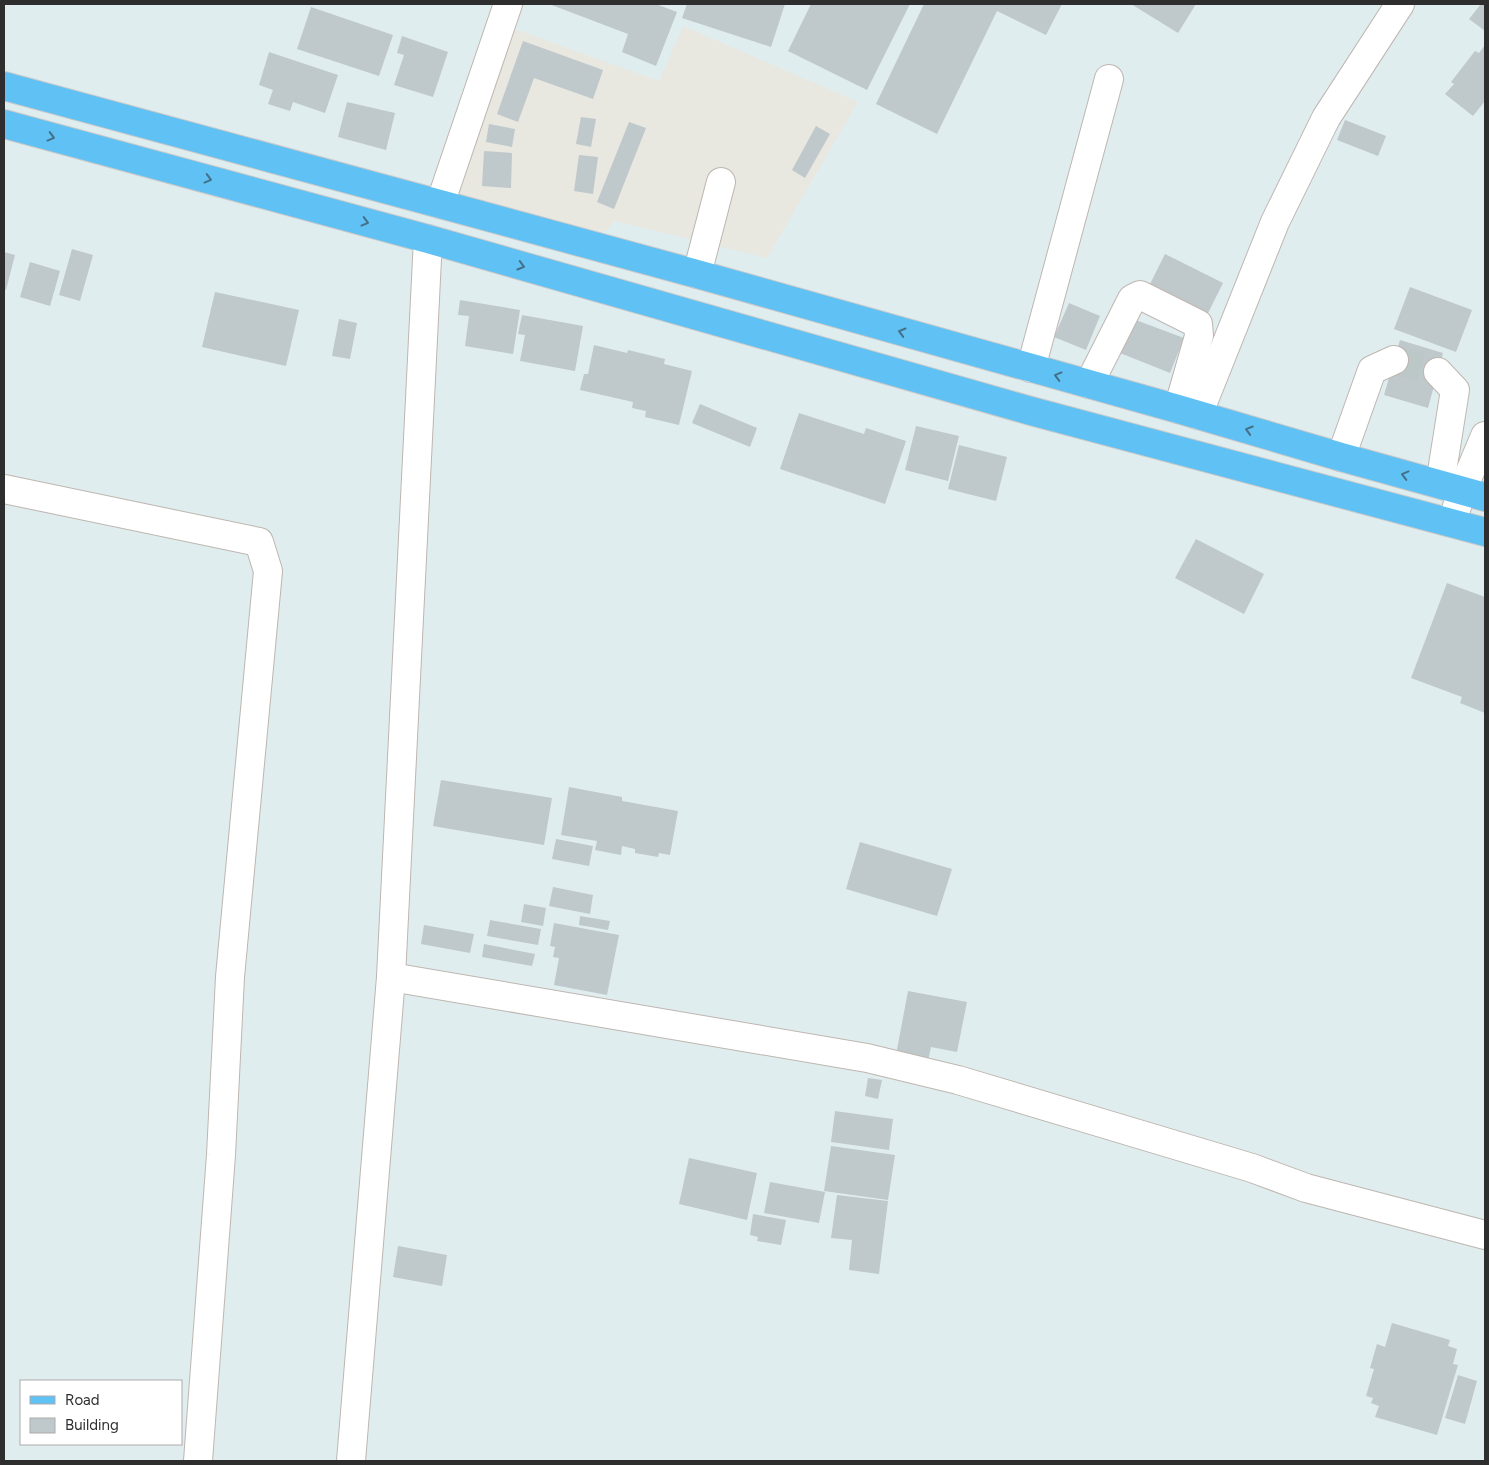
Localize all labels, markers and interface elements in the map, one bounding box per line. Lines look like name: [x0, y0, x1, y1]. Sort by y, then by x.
one-way arrow: [46, 131, 55, 142]
one-way arrow: [203, 174, 211, 184]
one-way arrow: [360, 216, 369, 227]
one-way arrow: [516, 260, 525, 270]
one-way arrow: [898, 327, 906, 338]
one-way arrow: [1054, 371, 1063, 382]
one-way arrow: [1245, 425, 1253, 435]
one-way arrow: [1401, 470, 1409, 480]
legend: [20, 1380, 182, 1445]
text: Road: [65, 1391, 100, 1409]
text: Building: [65, 1416, 119, 1434]

